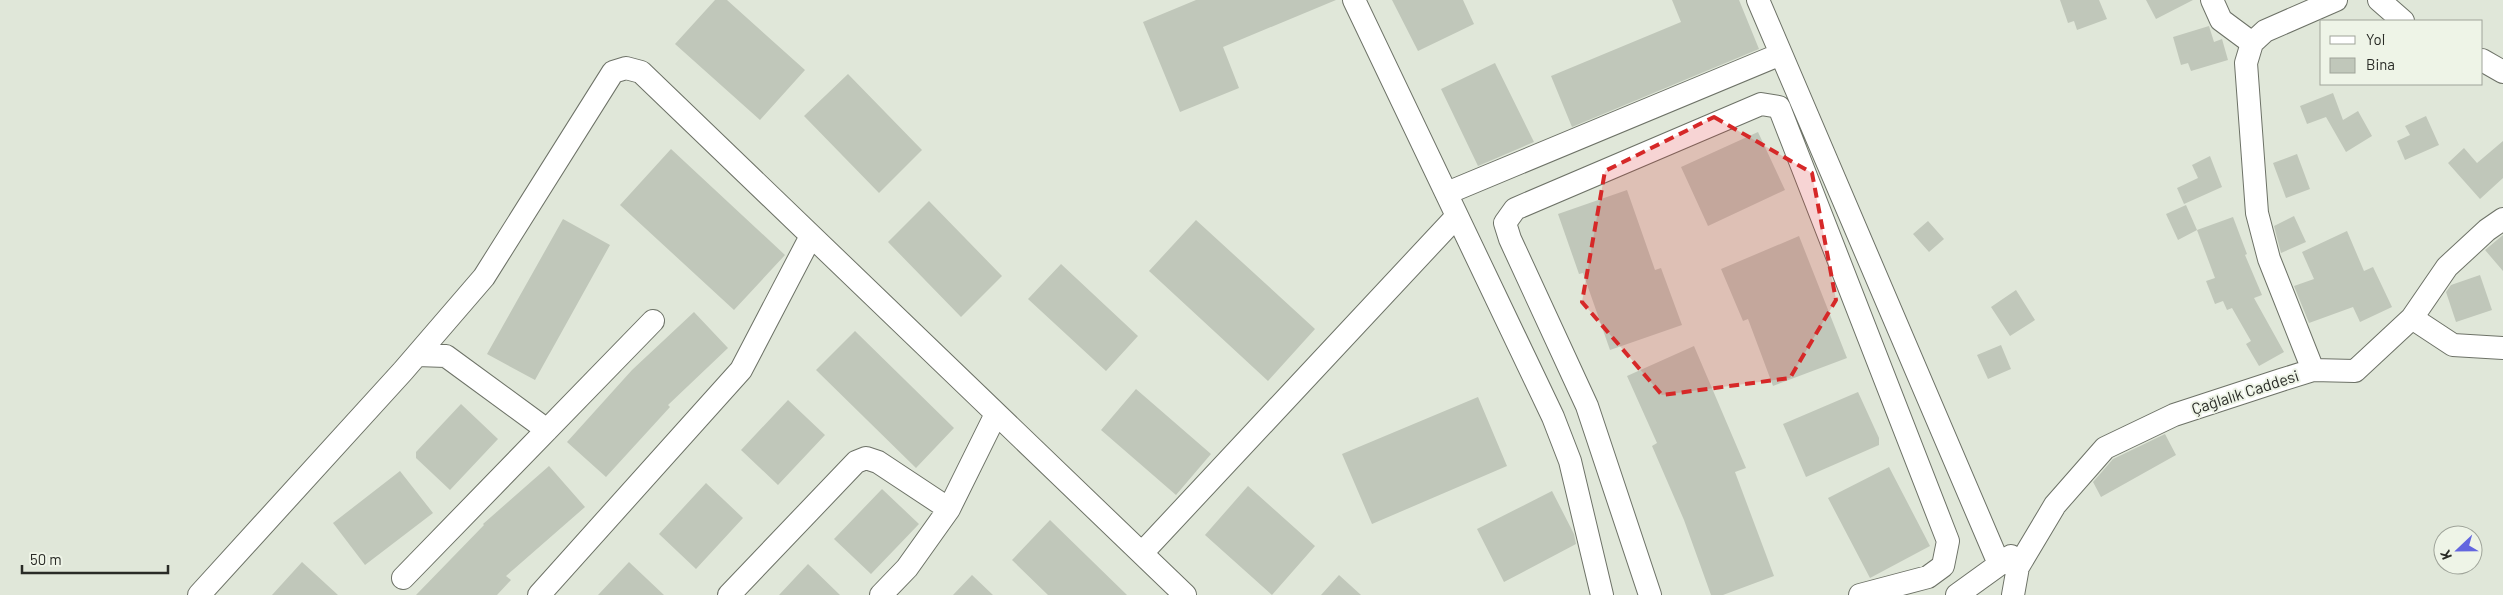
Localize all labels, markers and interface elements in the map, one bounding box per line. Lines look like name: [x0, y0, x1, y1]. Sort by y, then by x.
legend: [2320, 20, 2483, 85]
text: Yol: [2366, 30, 2385, 48]
text: Bina: [2366, 55, 2395, 73]
street label: Çağlalık Caddesi: [2189, 365, 2301, 418]
north arrow: [2433, 525, 2483, 575]
scale bar: [22, 542, 169, 574]
text: K: [2436, 548, 2455, 562]
text: 50 m: [30, 550, 62, 568]

